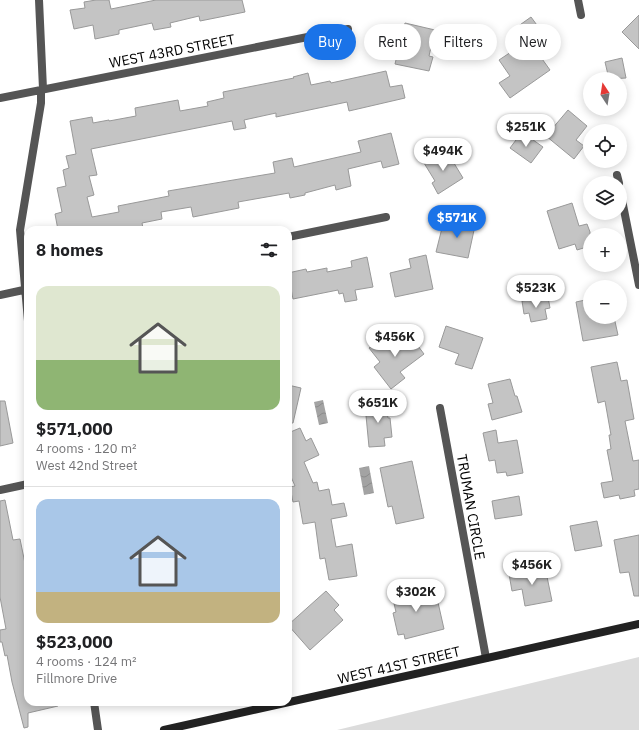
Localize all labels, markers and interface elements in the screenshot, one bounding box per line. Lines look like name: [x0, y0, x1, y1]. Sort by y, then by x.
chip: Buy: [304, 24, 356, 60]
chip: Rent: [364, 24, 421, 60]
chip: Filters: [429, 24, 497, 60]
chip: New: [505, 24, 561, 60]
street label: WEST 43RD STREET: [108, 30, 236, 72]
north arrow: [583, 72, 627, 116]
map controls: [583, 72, 627, 324]
pin: $251K: [498, 114, 554, 148]
text: $251K: [506, 118, 546, 135]
button: locate: [583, 124, 627, 168]
pin: $494K: [415, 138, 471, 172]
text: $494K: [423, 142, 463, 159]
button: layers: [583, 176, 627, 220]
pin: $571K: [429, 205, 485, 239]
text: $571K: [437, 209, 477, 226]
button: +: [583, 228, 627, 272]
text: 8 homes: [36, 239, 103, 261]
icon: filters: [258, 239, 280, 261]
pin: $523K: [508, 275, 564, 309]
text: $523K: [516, 279, 556, 296]
button: −: [583, 280, 627, 324]
icon: home: [122, 312, 194, 384]
pin: $456K: [367, 324, 423, 358]
text: $456K: [375, 328, 415, 345]
pin: $651K: [350, 390, 406, 424]
text: $651K: [358, 394, 398, 411]
text: $571,000: [36, 418, 113, 440]
text: 4 rooms · 120 m²: [36, 440, 137, 457]
street label: TRUMAN CIRCLE: [453, 453, 489, 561]
text: West 42nd Street: [36, 457, 138, 474]
icon: home: [122, 525, 194, 597]
pin: $456K: [504, 552, 560, 586]
text: $456K: [512, 556, 552, 573]
pin: $302K: [388, 579, 444, 613]
text: $302K: [396, 583, 436, 600]
text: $523,000: [36, 631, 113, 653]
street label: WEST 41ST STREET: [336, 642, 462, 688]
text: 4 rooms · 124 m²: [36, 653, 137, 670]
text: Fillmore Drive: [36, 670, 117, 687]

